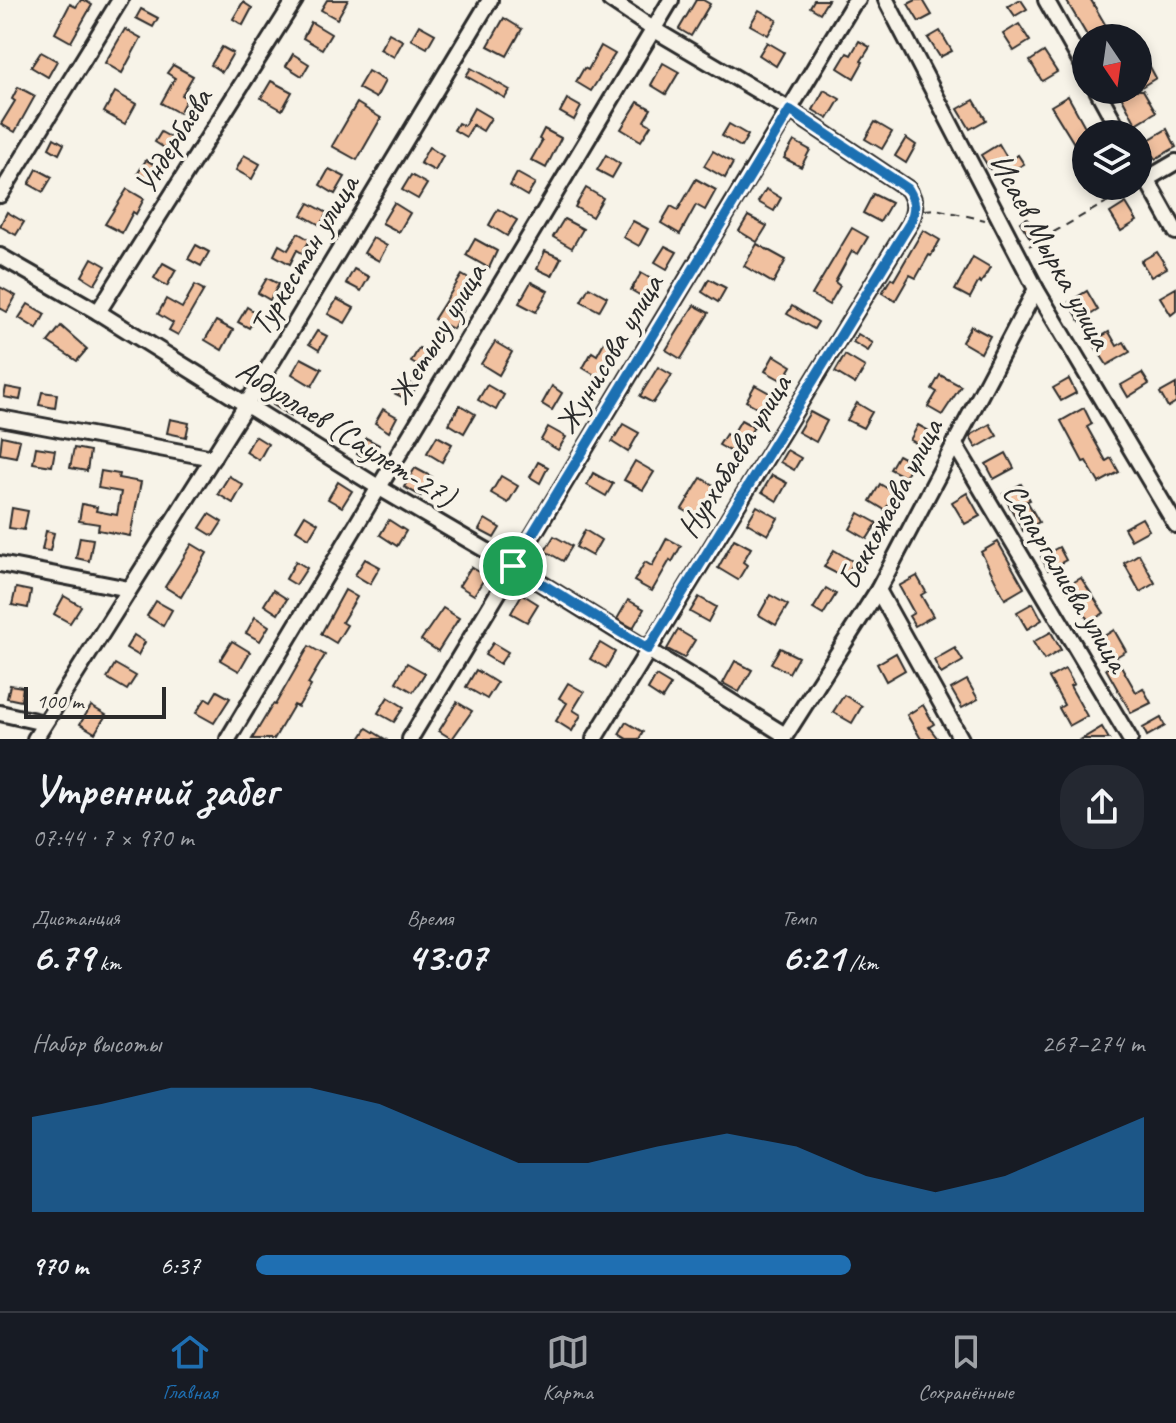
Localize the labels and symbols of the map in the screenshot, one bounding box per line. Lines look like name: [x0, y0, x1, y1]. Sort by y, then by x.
north arrow: [1072, 24, 1152, 104]
street label: Ундербаева: [125, 79, 222, 201]
street label: Исаев Мырка улица: [980, 146, 1123, 358]
street label: Туркестан улица: [240, 165, 369, 343]
street label: Жетысу улица: [379, 254, 496, 412]
street label: Жунисова улица: [545, 265, 674, 441]
street label: Абдуллаев (Саулет-27): [229, 349, 464, 518]
street label: Нурхабаева улица: [668, 365, 802, 545]
street label: Беккожаева улица: [828, 410, 953, 596]
street label: Сапаргалиева улица: [993, 475, 1140, 682]
pin: [479, 532, 547, 600]
scale bar: [24, 683, 166, 719]

